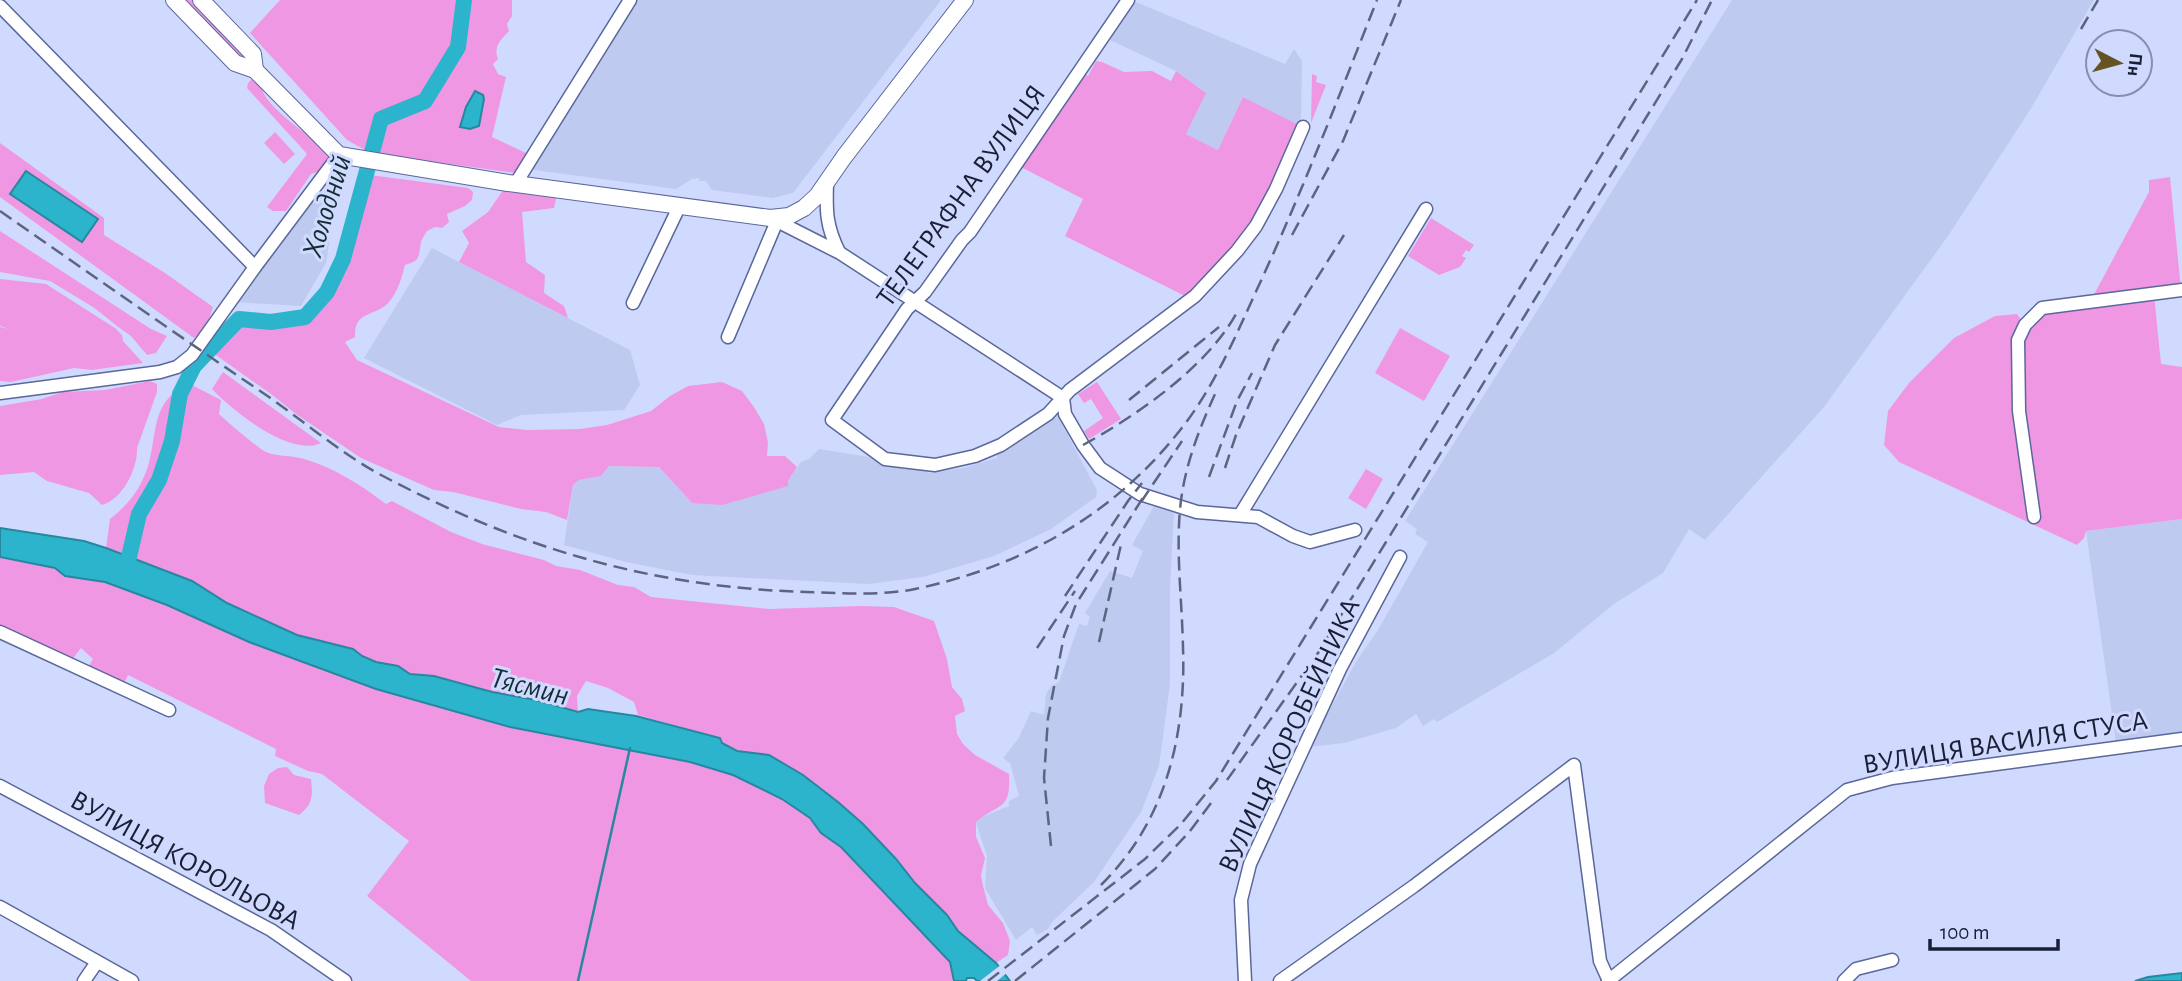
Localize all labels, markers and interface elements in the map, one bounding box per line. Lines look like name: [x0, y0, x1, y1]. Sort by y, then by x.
north arrow: [2084, 28, 2154, 98]
text: Пн: [2124, 52, 2145, 77]
street label: ТЕЛЕГРАФНА ВУЛИЦЯ: [872, 80, 1051, 312]
water label: Холодний: [297, 152, 357, 261]
street label: ВУЛИЦЯ КОРОБЕЙНИКА: [1213, 594, 1366, 877]
water label: Тясмин: [488, 663, 572, 711]
street label: ВУЛИЦЯ ВАСИЛЯ СТУСА: [1861, 707, 2150, 779]
street label: ВУЛИЦЯ КОРОЛЬОВА: [65, 786, 305, 936]
scale bar: [1930, 908, 2058, 952]
text: 100 m: [1940, 922, 1990, 943]

